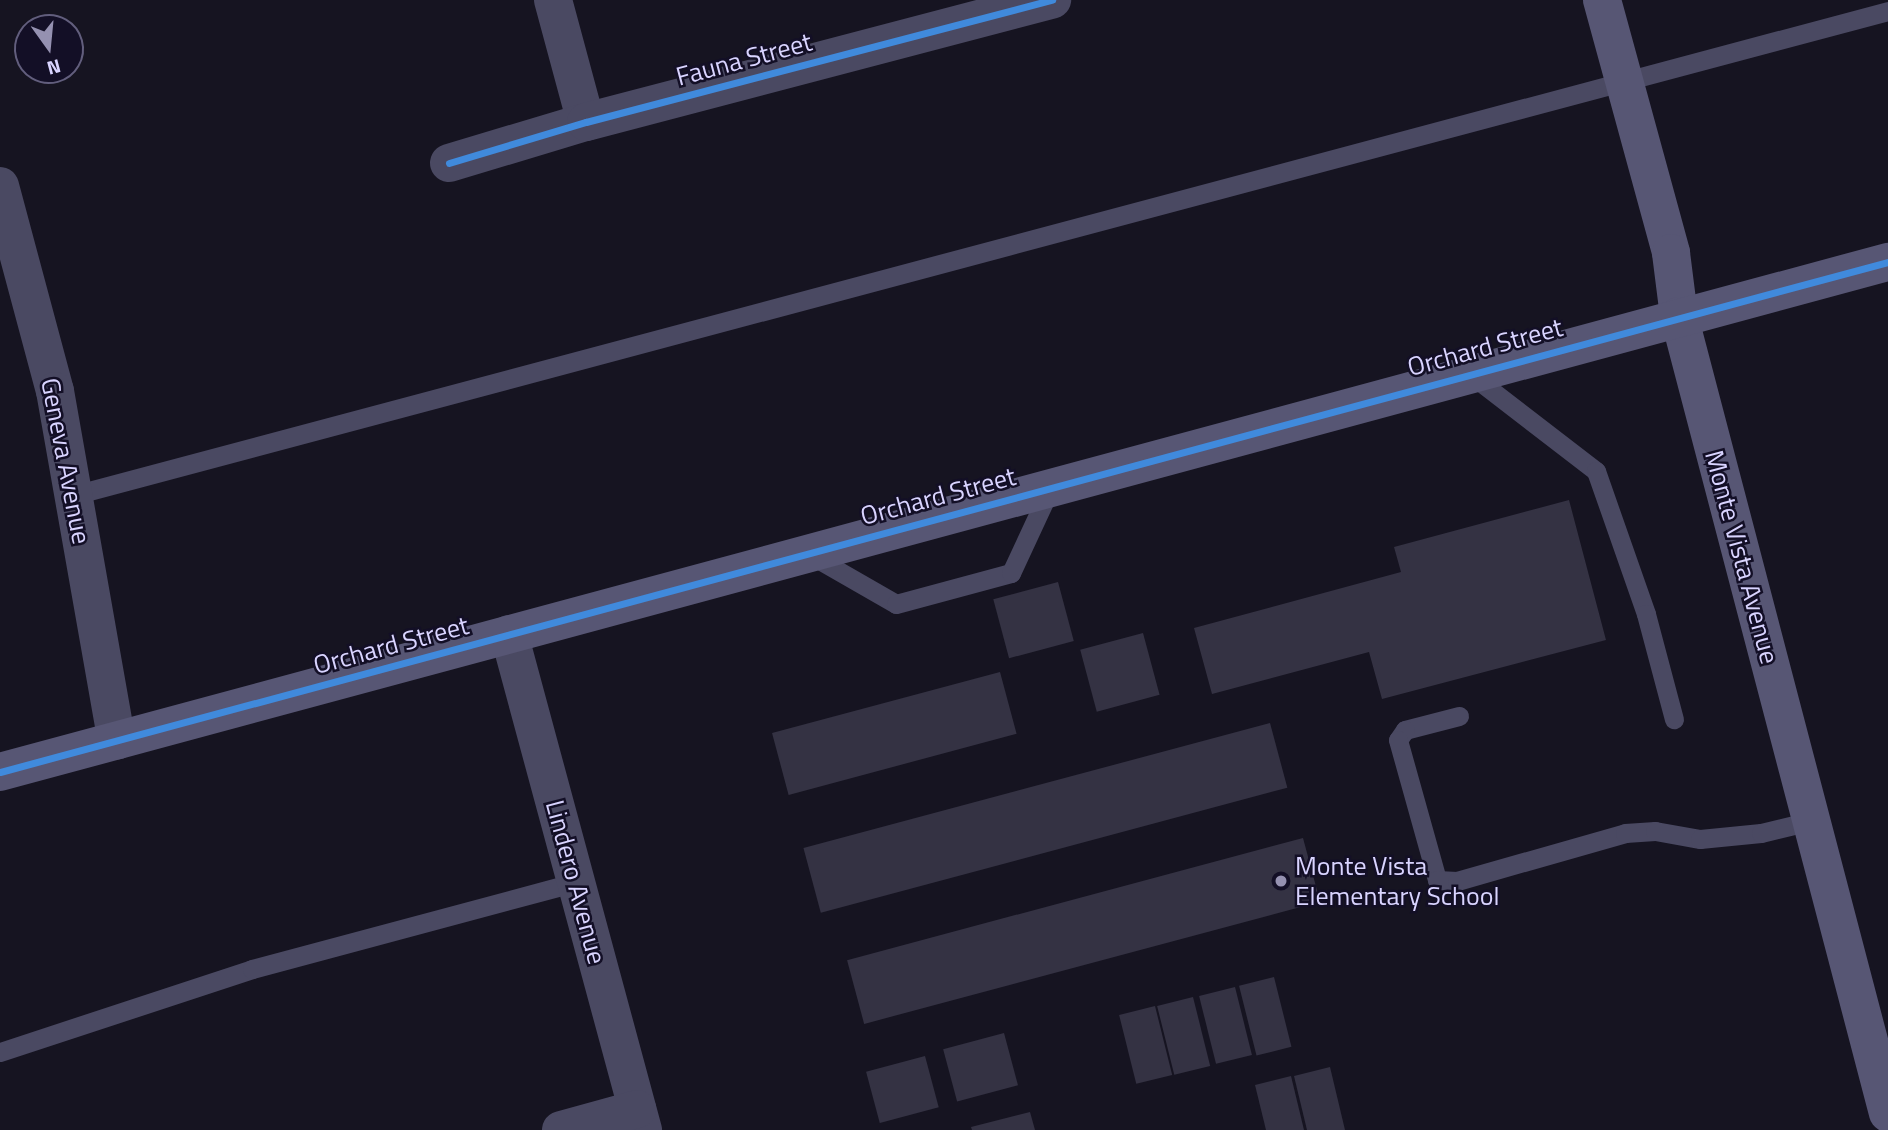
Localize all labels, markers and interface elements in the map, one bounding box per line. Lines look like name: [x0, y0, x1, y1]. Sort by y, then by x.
north arrow: [14, 14, 84, 84]
street label: Fauna Street: [673, 26, 815, 92]
text: N: [44, 52, 64, 84]
street label: Orchard Street: [1404, 311, 1566, 383]
street label: Geneva Avenue: [35, 375, 97, 547]
street label: Monte Vista Avenue: [1699, 447, 1785, 667]
street label: Orchard Street: [857, 460, 1019, 532]
street label: Orchard Street: [310, 609, 472, 681]
street label: Lindero Avenue: [539, 797, 613, 967]
place label: Monte Vista Elementary School: [1295, 850, 1500, 912]
marker: Monte Vista Elementary School: [1273, 873, 1289, 889]

